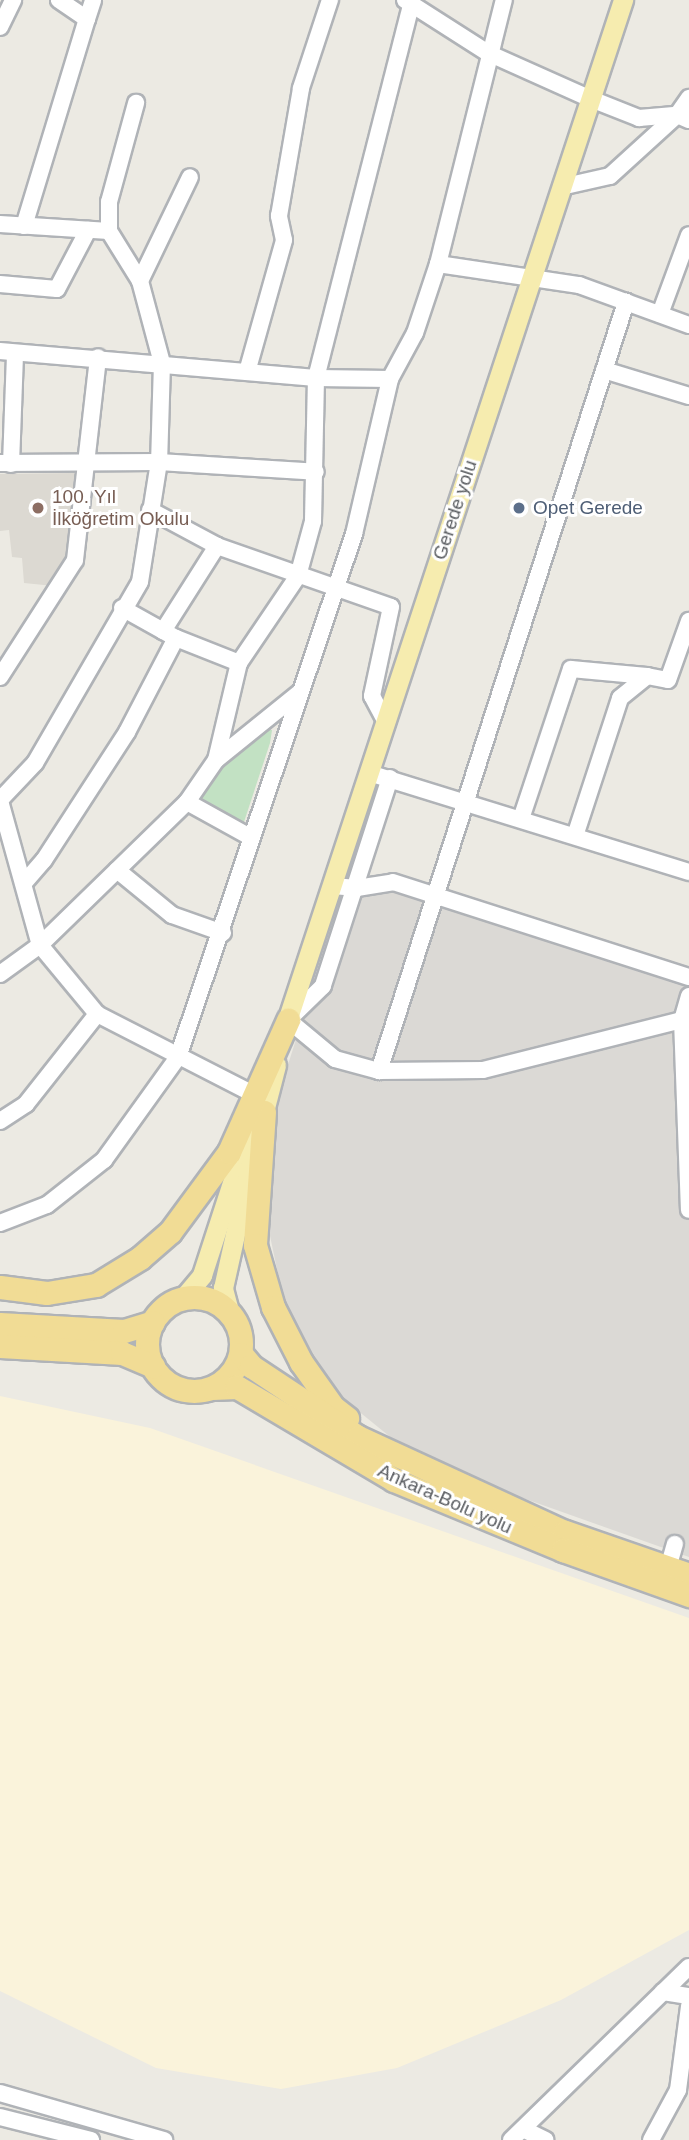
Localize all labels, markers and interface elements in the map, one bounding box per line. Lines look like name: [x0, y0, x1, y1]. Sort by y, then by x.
street label: Gerede yolu: [428, 457, 482, 563]
place label: 100. Yıl İlköğretim Okulu: [52, 486, 189, 530]
place label: Opet Gerede: [533, 497, 643, 519]
marker: 100. Yıl İlköğretim Okulu: [30, 500, 46, 516]
marker: Opet Gerede: [511, 500, 527, 516]
street label: Ankara-Bolu yolu: [374, 1459, 516, 1539]

